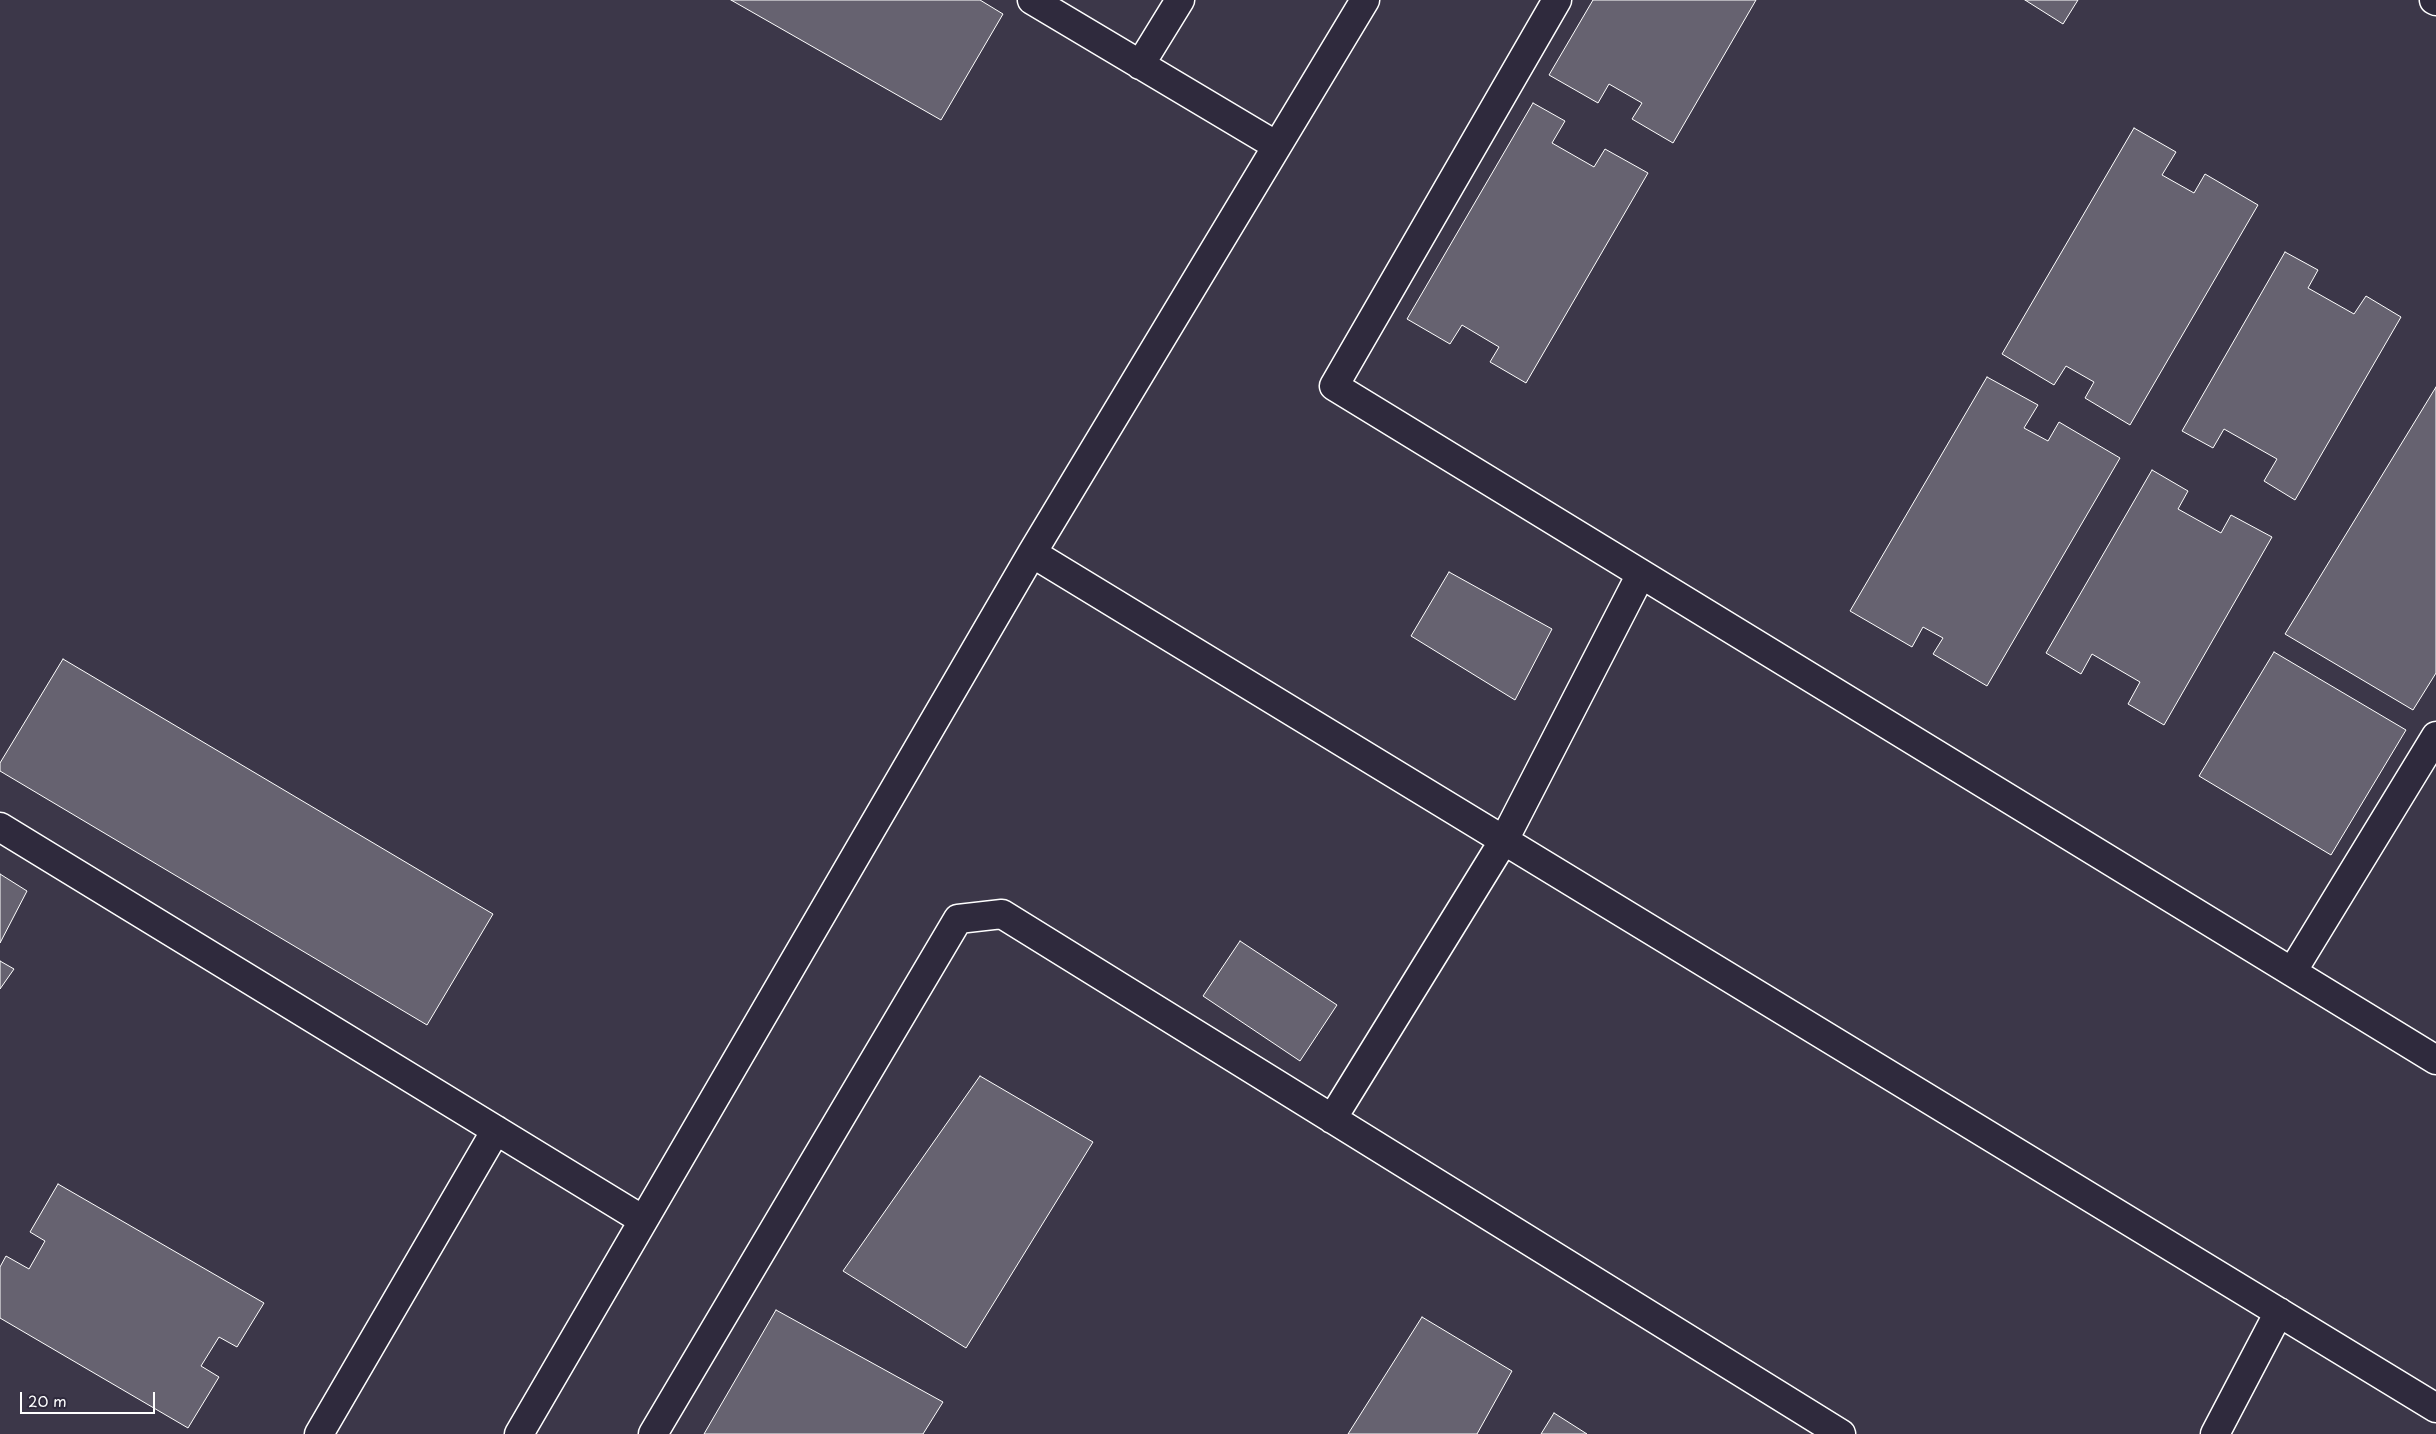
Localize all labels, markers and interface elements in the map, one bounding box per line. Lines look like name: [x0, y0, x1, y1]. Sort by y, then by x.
scale bar: [22, 1382, 158, 1414]
text: 20 m: [28, 1389, 67, 1412]

